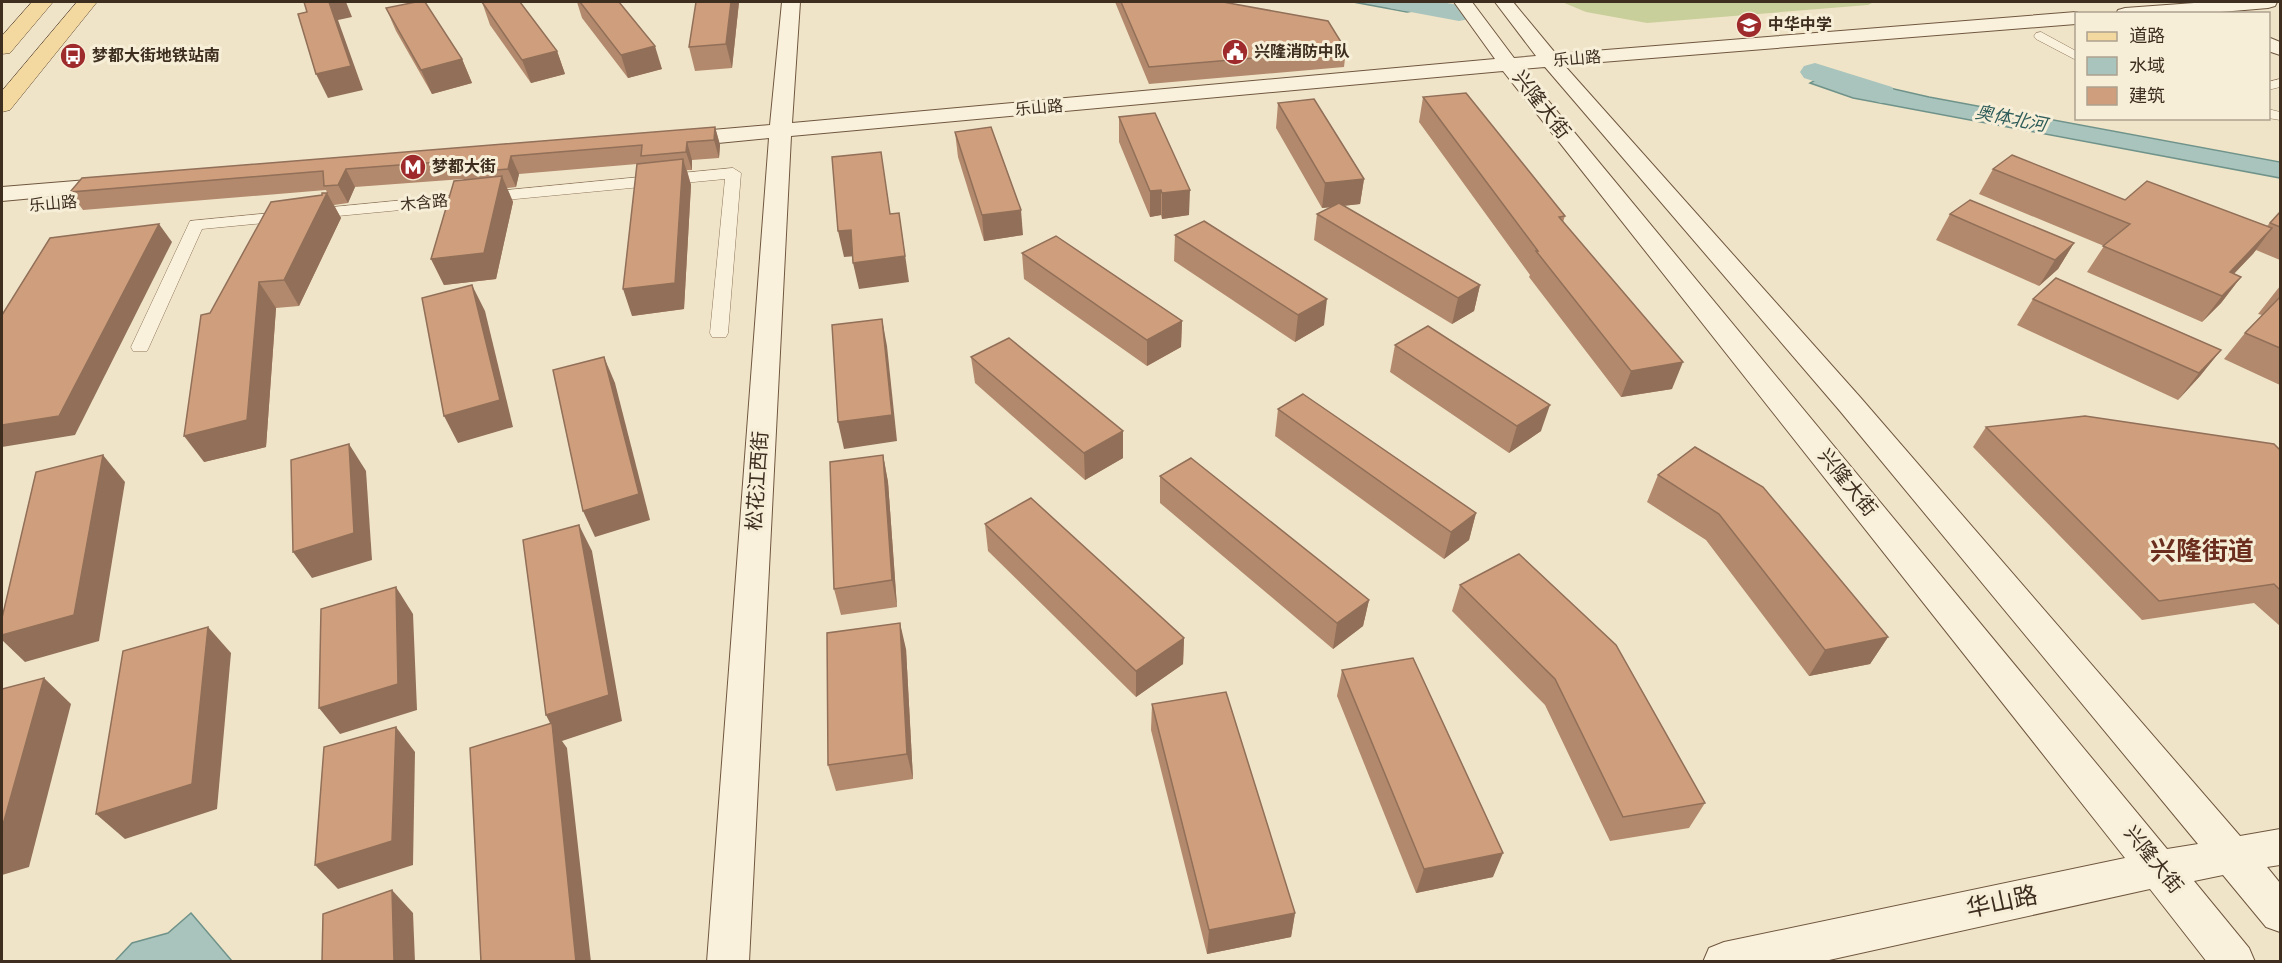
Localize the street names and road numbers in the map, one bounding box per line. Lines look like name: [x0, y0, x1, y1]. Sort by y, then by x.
street label: 乐山路: [1552, 45, 1602, 73]
street label: 兴隆大街: [1505, 64, 1577, 146]
street label: 乐山路: [1014, 94, 1064, 122]
street label: 木含路: [399, 189, 449, 217]
street label: 乐山路: [28, 190, 78, 218]
street label: 松花江西街: [740, 430, 776, 532]
street label: 兴隆大街: [1810, 442, 1884, 524]
street label: 兴隆大街: [2116, 819, 2190, 901]
street label: 华山路: [1963, 878, 2041, 928]

